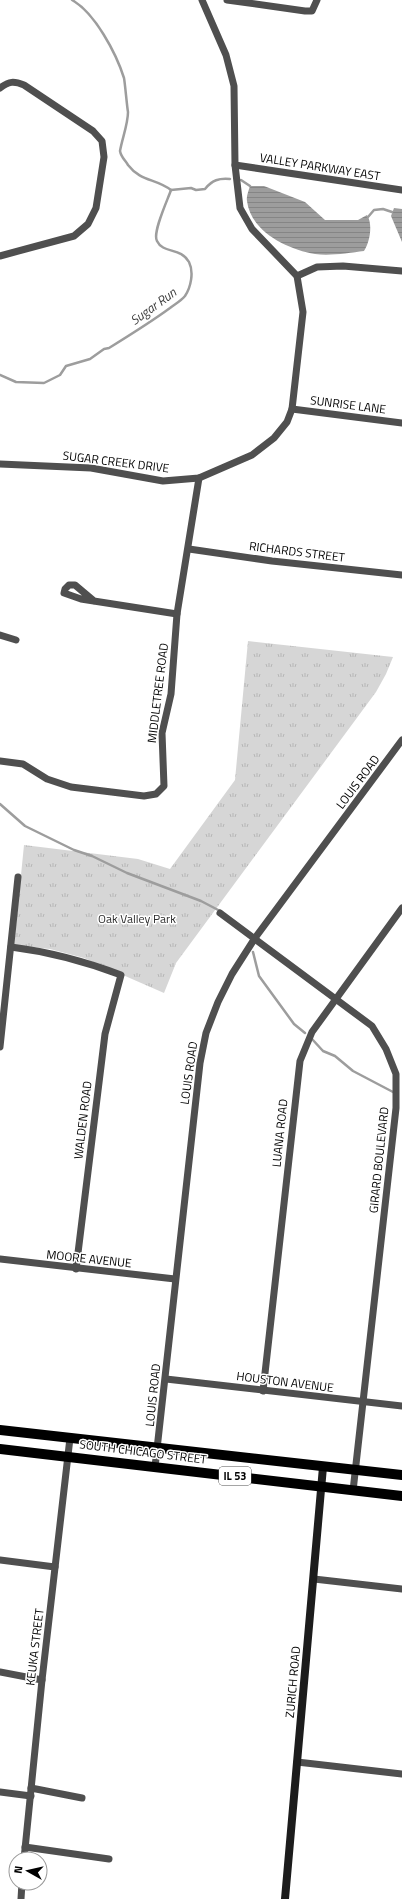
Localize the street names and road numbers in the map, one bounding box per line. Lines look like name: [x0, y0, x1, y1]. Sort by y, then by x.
street label: VALLEY PARKWAY EAST: [258, 148, 382, 186]
street label: SUNRISE LANE: [309, 390, 387, 419]
street label: SUGAR CREEK DRIVE: [62, 446, 171, 478]
street label: RICHARDS STREET: [248, 536, 347, 567]
street label: MIDDLETREE ROAD: [142, 642, 173, 744]
street label: LOUIS ROAD: [331, 750, 384, 813]
street label: LOUIS ROAD: [175, 1040, 202, 1106]
street label: WALDEN ROAD: [68, 1080, 97, 1160]
street label: LUANA ROAD: [266, 1098, 293, 1168]
street label: GIRARD BOULEVARD: [363, 1106, 394, 1214]
street label: MOORE AVENUE: [46, 1245, 133, 1272]
street label: LOUIS ROAD: [140, 1362, 165, 1427]
street label: HOUSTON AVENUE: [235, 1366, 335, 1397]
street label: SOUTH CHICAGO STREET: [78, 1434, 208, 1469]
road number: IL 53: [219, 1467, 251, 1485]
street label: KEUKA STREET: [20, 1607, 49, 1687]
street label: ZURICH ROAD: [280, 1645, 305, 1719]

